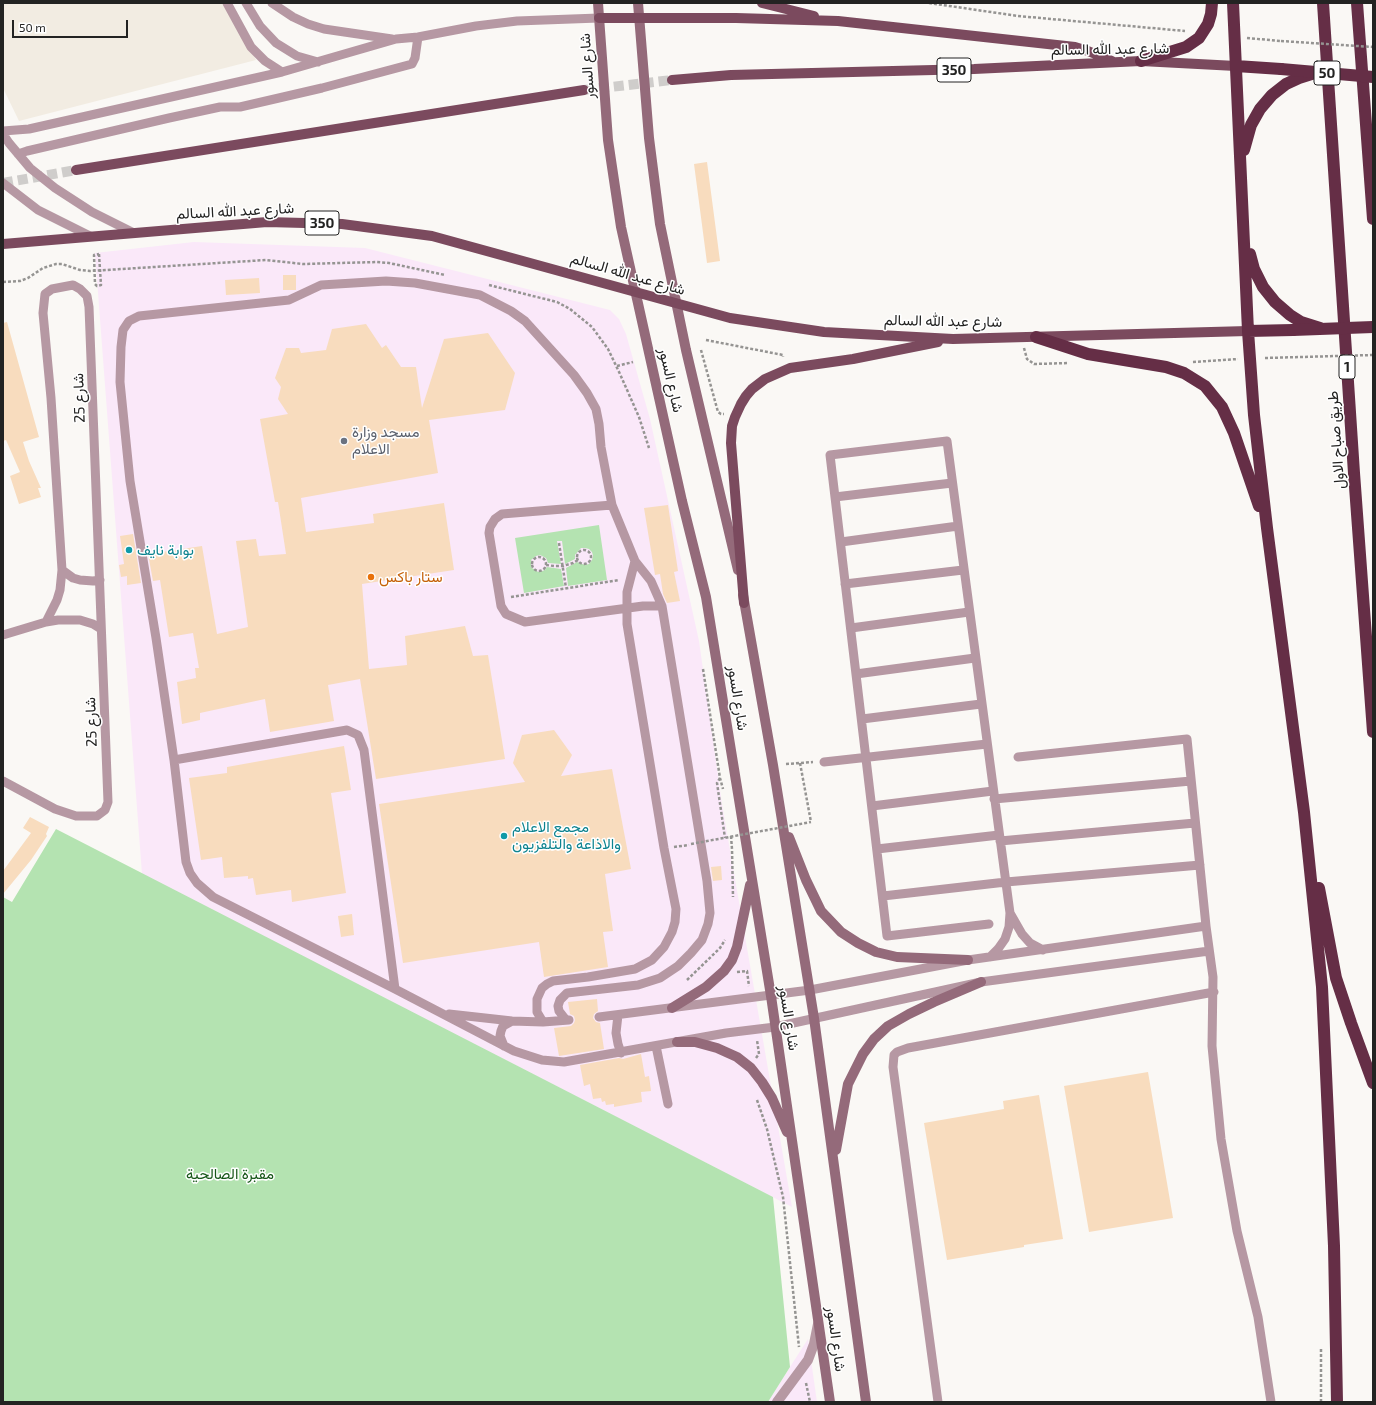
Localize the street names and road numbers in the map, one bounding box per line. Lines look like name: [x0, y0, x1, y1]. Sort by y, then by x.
street label: شارع السور: [576, 33, 598, 99]
street label: شارع عبد الله السالم: [1051, 39, 1169, 59]
road number: 350: [937, 58, 971, 82]
road number: 50: [1314, 61, 1340, 85]
street label: شارع عبد الله السالم: [175, 199, 295, 223]
road number: 350: [305, 211, 339, 235]
street label: شارع عبد الله السالم: [569, 249, 687, 299]
street label: شارع عبد الله السالم: [884, 311, 1002, 331]
street label: شارع السور: [655, 346, 687, 414]
road number: 1: [1339, 355, 1355, 379]
street label: شارع 25: [69, 373, 89, 423]
street label: طريق صباح الاول: [1324, 390, 1348, 490]
street label: شارع السور: [724, 664, 752, 732]
street label: شارع 25: [81, 697, 101, 747]
street label: شارع السور: [775, 984, 803, 1052]
street label: شارع السور: [823, 1305, 849, 1373]

